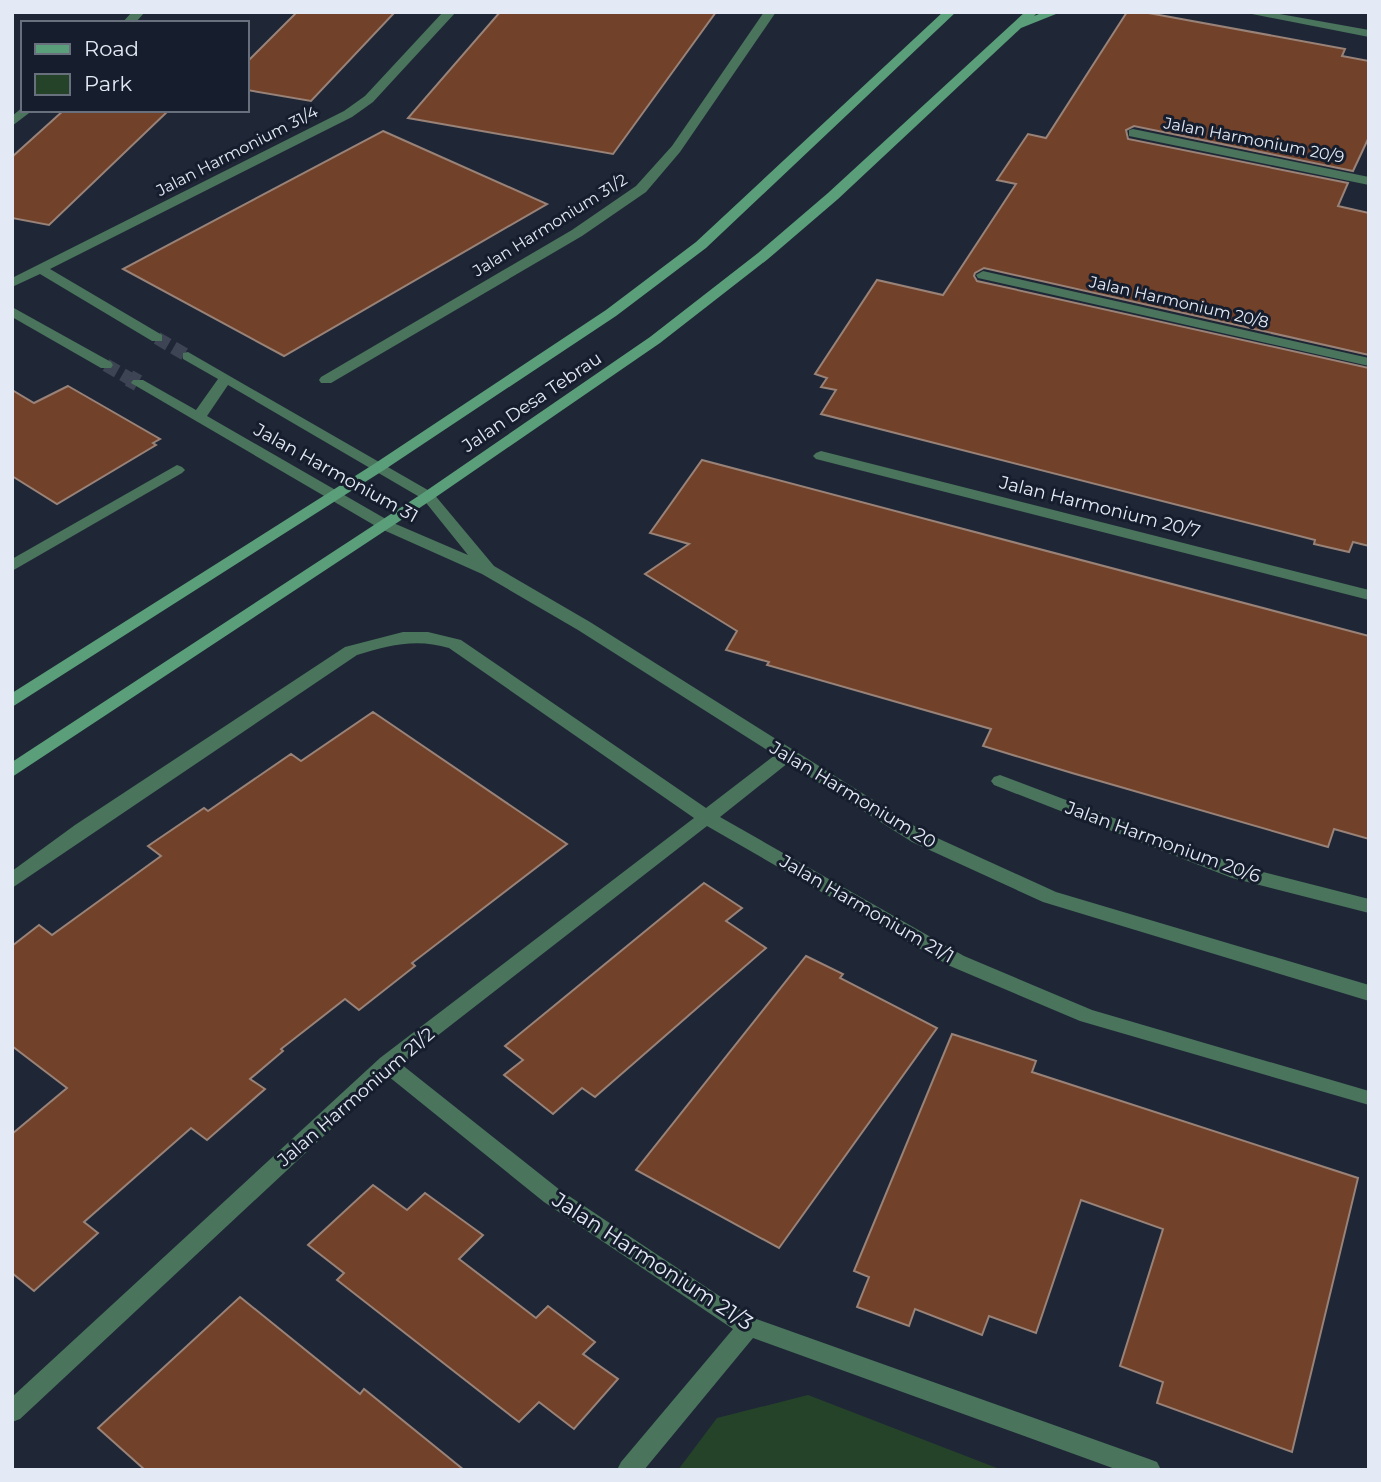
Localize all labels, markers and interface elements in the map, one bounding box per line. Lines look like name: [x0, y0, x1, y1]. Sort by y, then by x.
legend: [21, 21, 248, 112]
text: Road: [84, 36, 139, 61]
text: Park: [84, 71, 132, 96]
street label: Jalan Harmonium 31/4: [152, 102, 321, 200]
street label: Jalan Harmonium 20/9: [1161, 113, 1346, 167]
street label: Jalan Harmonium 31/2: [469, 170, 631, 281]
street label: Jalan Harmonium 20/8: [1086, 272, 1271, 332]
street label: Jalan Desa Tebrau: [457, 347, 606, 457]
street label: Jalan Harmonium 31: [249, 418, 422, 527]
street label: Jalan Harmonium 20/7: [996, 471, 1203, 543]
street label: Jalan Harmonium 20: [765, 736, 940, 853]
street label: Jalan Harmonium 20/6: [1062, 796, 1264, 888]
street label: Jalan Harmonium 21/1: [775, 850, 958, 968]
street label: Jalan Harmonium 21/2: [272, 1023, 439, 1172]
street label: Jalan Harmonium 21/3: [547, 1186, 758, 1335]

